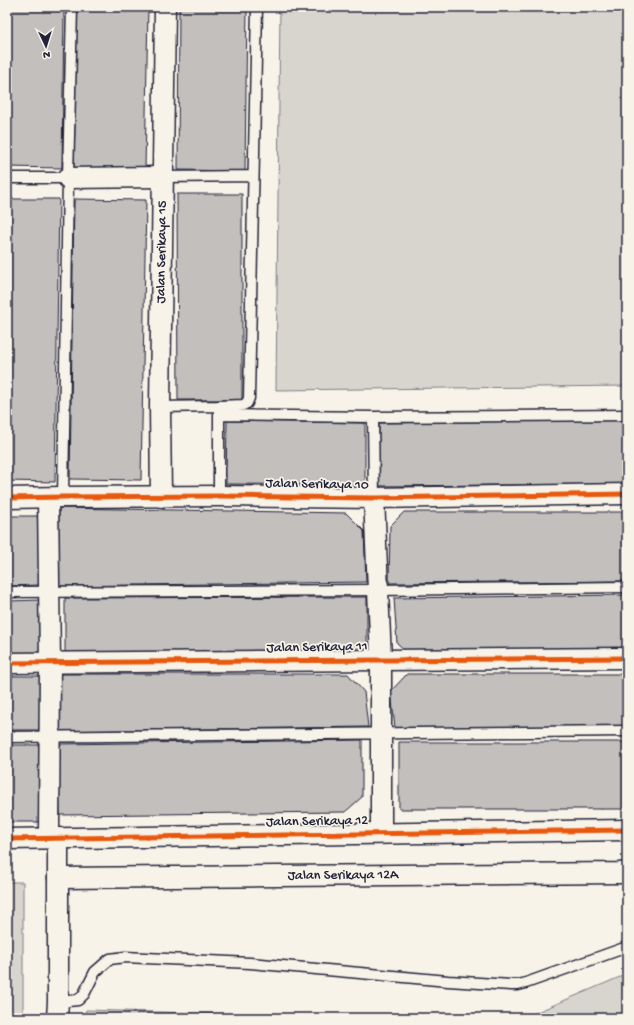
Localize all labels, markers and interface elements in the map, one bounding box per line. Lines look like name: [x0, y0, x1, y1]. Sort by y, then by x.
north arrow: [26, 26, 66, 66]
text: N: [43, 48, 51, 60]
street label: Jalan Serikaya 15: [153, 200, 171, 304]
street label: Jalan Serikaya 10: [265, 476, 369, 494]
street label: Jalan Serikaya 11: [266, 639, 368, 657]
street label: Jalan Serikaya 12: [266, 813, 368, 831]
street label: Jalan Serikaya 12A: [288, 866, 399, 884]

